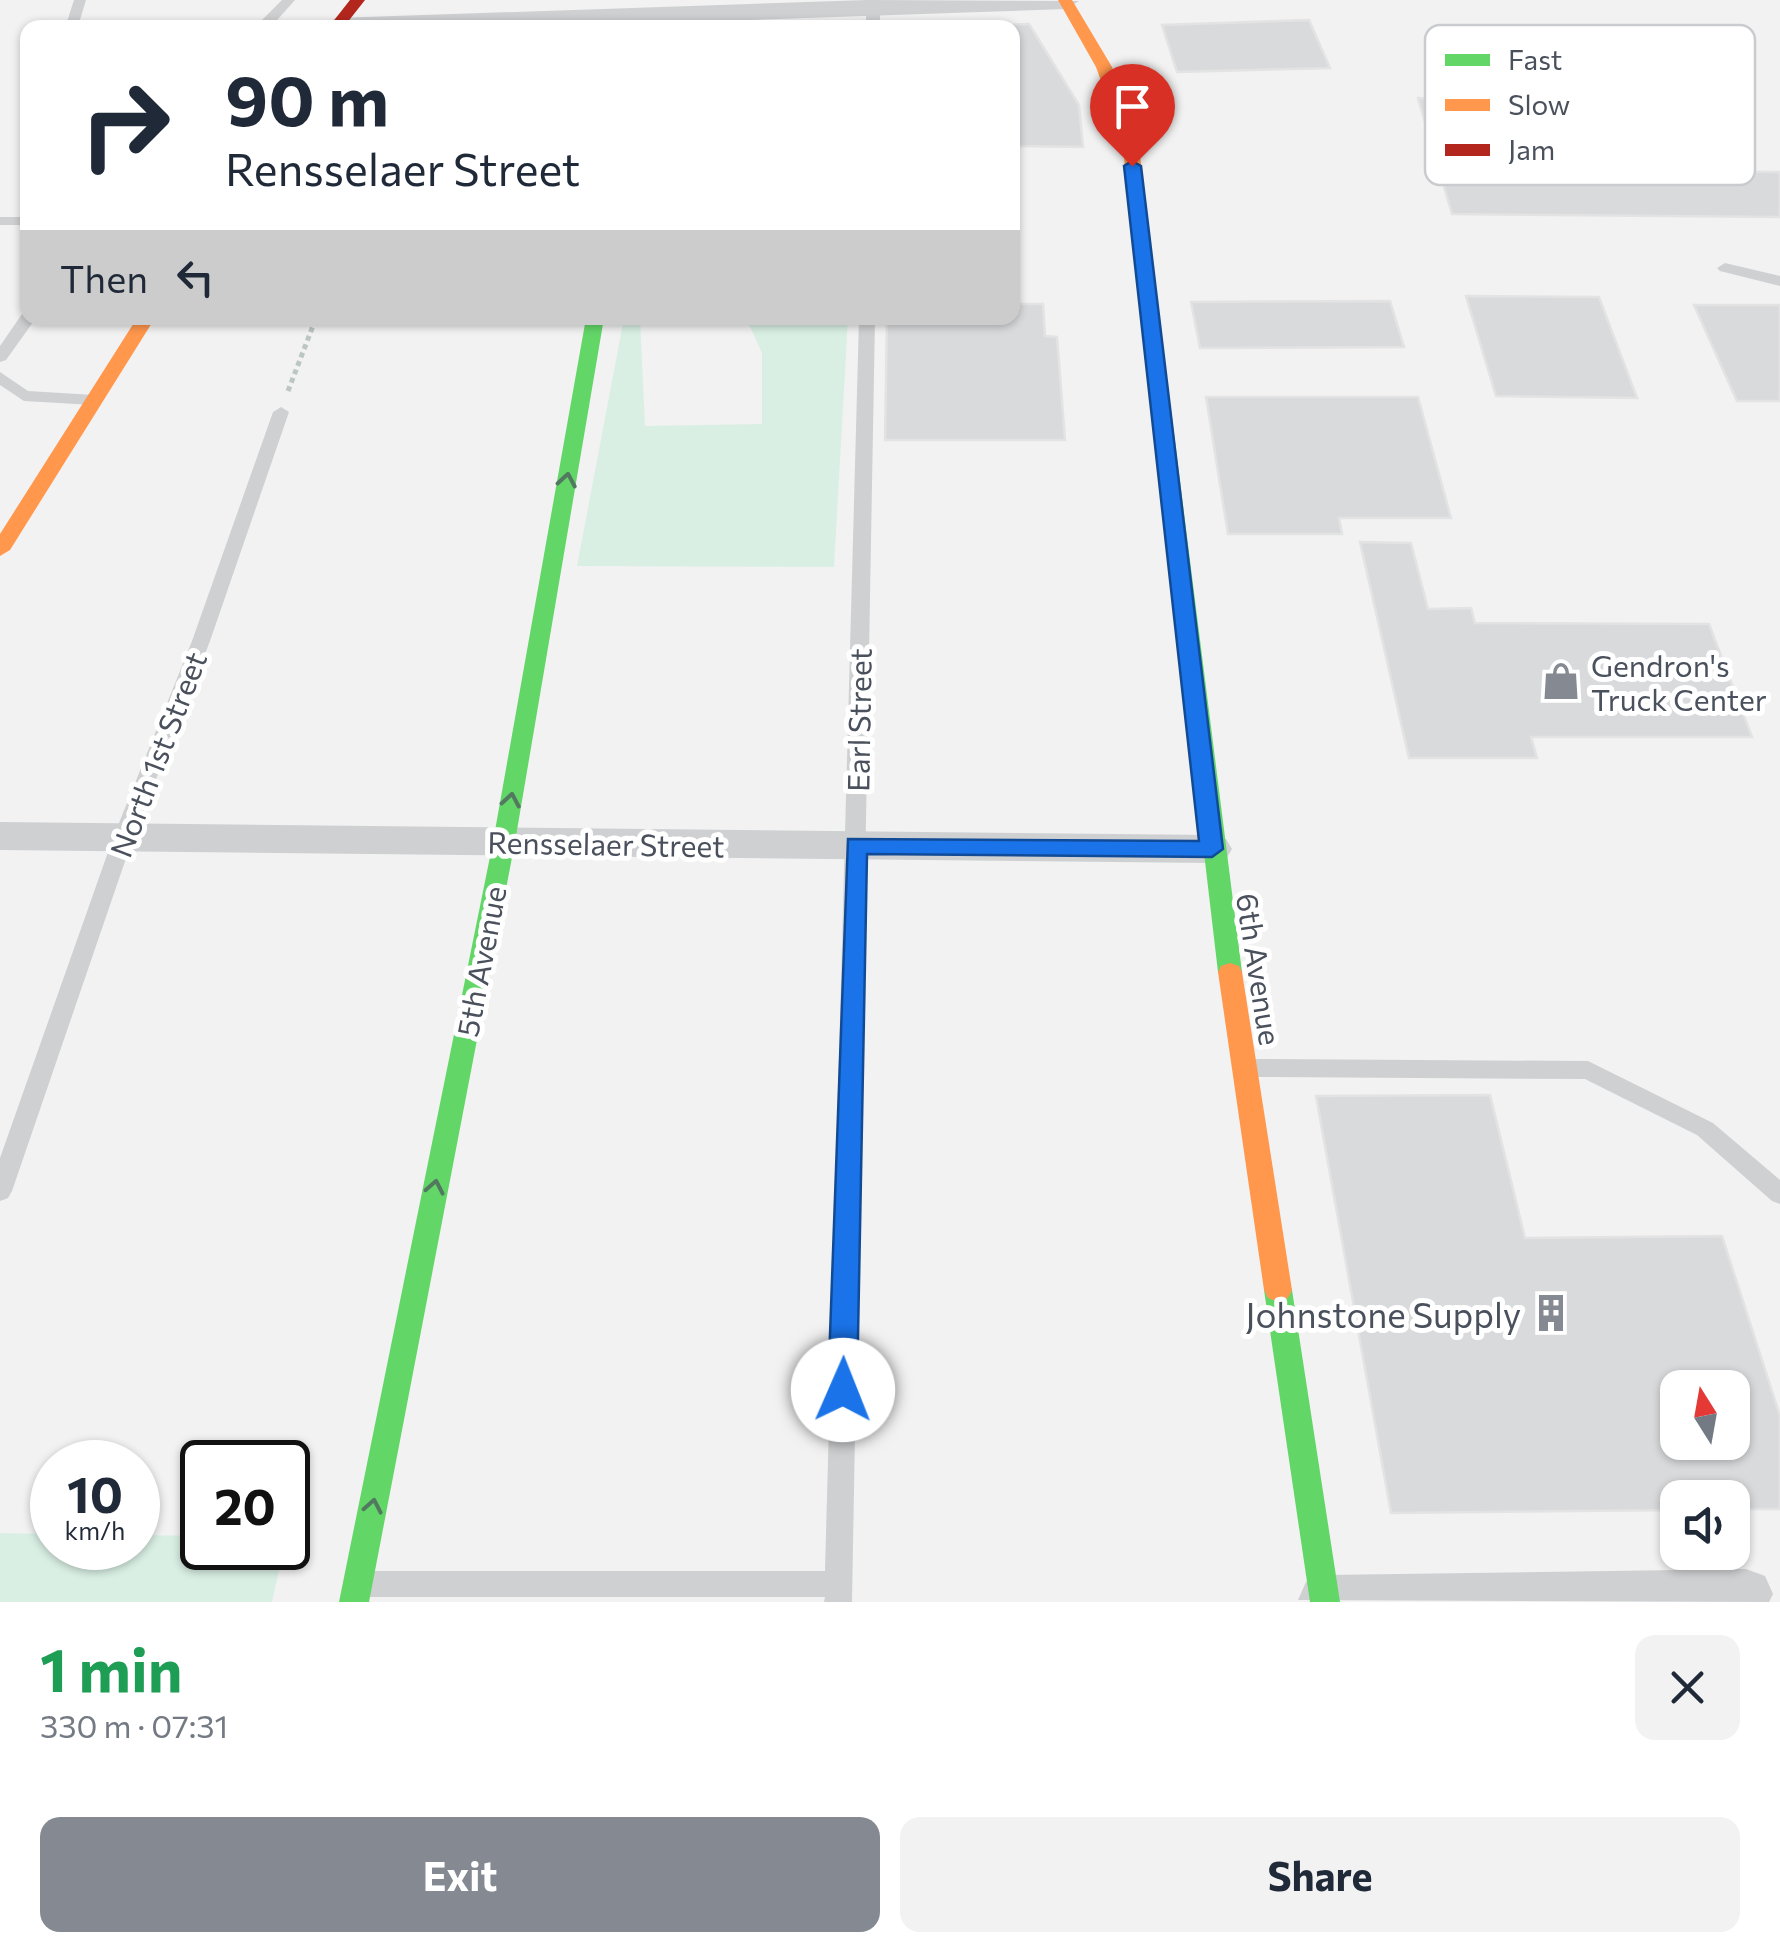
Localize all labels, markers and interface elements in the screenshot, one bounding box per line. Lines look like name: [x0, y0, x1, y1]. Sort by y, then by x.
legend: [1425, 25, 1755, 185]
text: Fast: [1508, 42, 1562, 76]
text: 90 m: [225, 55, 389, 140]
icon: right: [60, 60, 190, 190]
pin: [1090, 64, 1175, 167]
icon: arrive: [1105, 79, 1160, 134]
text: Slow: [1508, 87, 1570, 121]
text: Jam: [1508, 132, 1555, 166]
text: Rensselaer Street: [225, 140, 580, 195]
icon: left: [168, 250, 223, 305]
text: Then: [60, 254, 148, 301]
one-way arrow: [556, 471, 577, 488]
street label: North 1st Street: [101, 646, 213, 862]
place label: Gendron's Truck Center: [1591, 646, 1767, 717]
street label: Earl Street: [838, 648, 878, 792]
shop icon: Gendron's Truck Center: [1540, 660, 1582, 702]
one-way arrow: [500, 792, 521, 808]
street label: Rensselaer Street: [487, 822, 725, 864]
street label: 5th Avenue: [447, 883, 513, 1039]
street label: 6th Avenue: [1230, 890, 1290, 1048]
one-way arrow: [424, 1179, 445, 1196]
place label: Johnstone Supply: [1245, 1292, 1521, 1335]
building icon: Johnstone Supply: [1530, 1292, 1572, 1334]
position arrow: [791, 1338, 895, 1442]
north arrow: [1660, 1370, 1750, 1460]
map controls: [1660, 1370, 1750, 1570]
speed limit sign: 20: [180, 1440, 310, 1570]
text: 10: [67, 1462, 123, 1523]
button: sound: [1660, 1480, 1750, 1570]
one-way arrow: [361, 1498, 382, 1515]
text: km/h: [65, 1515, 125, 1545]
text: 1 min: [40, 1631, 182, 1704]
button: close: [1635, 1635, 1740, 1740]
text: 330 m · 07:31: [40, 1705, 228, 1745]
button: Exit: [40, 1817, 880, 1932]
button: Share: [900, 1817, 1740, 1932]

